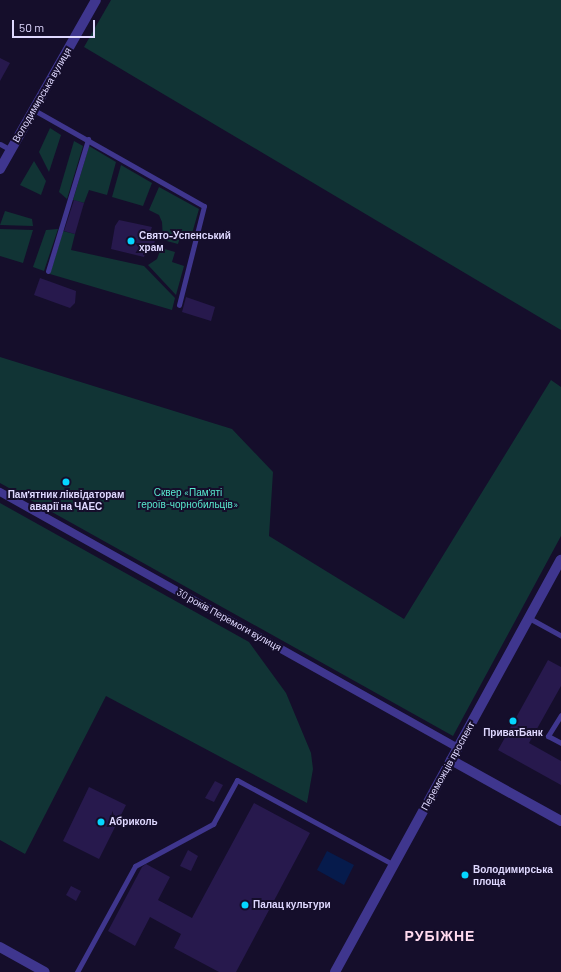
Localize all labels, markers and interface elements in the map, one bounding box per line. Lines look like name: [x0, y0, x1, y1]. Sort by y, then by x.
scale bar: [14, 12, 97, 38]
text: 50 m: [19, 20, 44, 34]
street label: Володимирська вулиця: [10, 45, 74, 145]
place label: Свято-Успенський храм: [139, 229, 231, 252]
marker: Свято-Успенський храм: [126, 236, 136, 246]
marker: Пам'ятник ліквідаторам аварії на ЧАЕС: [61, 477, 71, 487]
park label: Сквер «Пам'яті героїв-чорнобильців»: [138, 486, 238, 510]
place label: Пам'ятник ліквідаторам аварії на ЧАЕС: [8, 488, 124, 512]
street label: 30 років Перемоги вулиця: [175, 586, 283, 654]
marker: ПриватБанк: [508, 716, 518, 726]
street label: Переможців проспект: [419, 719, 477, 813]
place label: ПриватБанк: [483, 727, 543, 739]
place label: Абриколь: [109, 816, 158, 828]
marker: Абриколь: [96, 817, 106, 827]
place label: Володимирська площа: [473, 863, 553, 886]
marker: Володимирська площа: [460, 870, 470, 880]
place label: Палац культури: [253, 899, 331, 911]
marker: Палац культури: [240, 900, 250, 910]
district label: РУБІЖНЕ: [405, 928, 475, 944]

